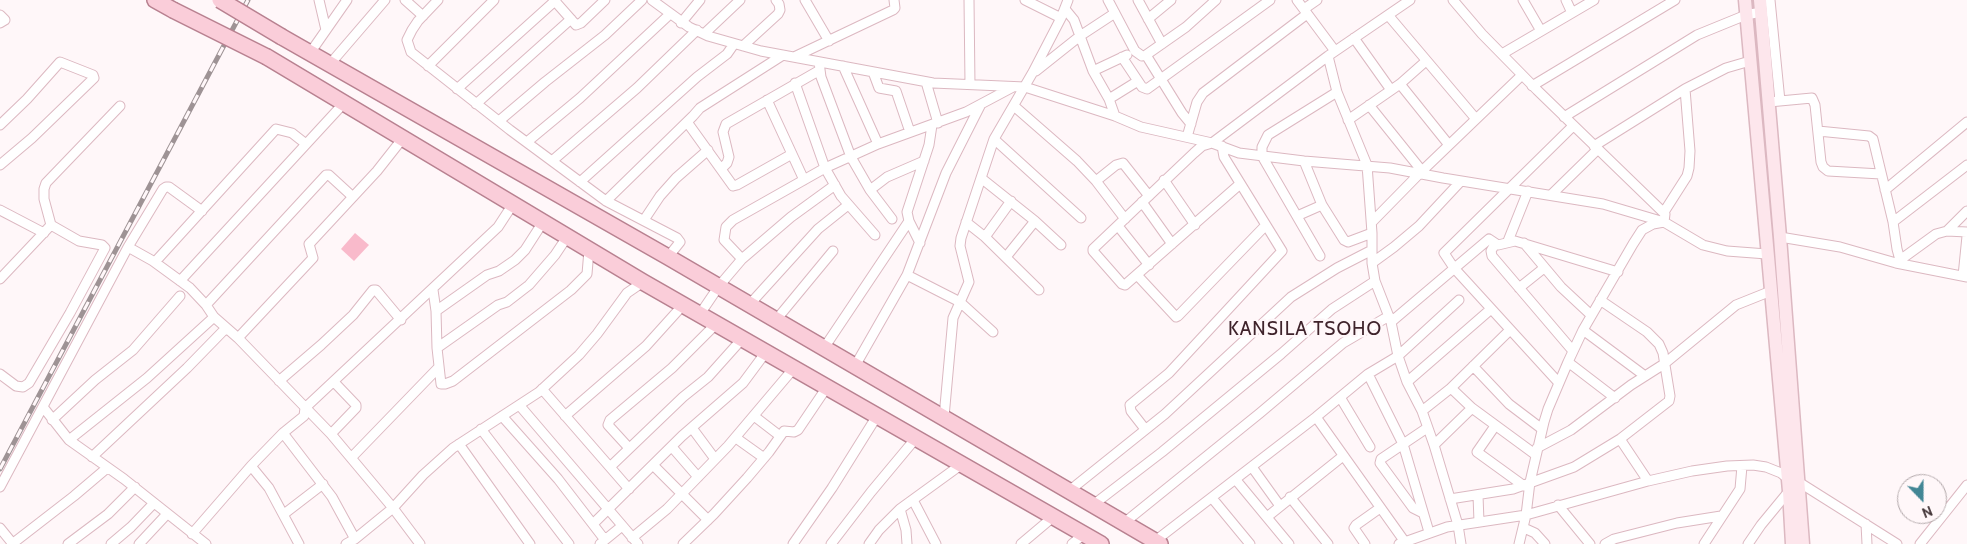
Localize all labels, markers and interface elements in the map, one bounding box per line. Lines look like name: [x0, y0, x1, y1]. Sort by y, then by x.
district label: KANSILA TSOHO: [1226, 318, 1384, 340]
north arrow: [1897, 474, 1947, 524]
text: N: [1919, 502, 1935, 522]

